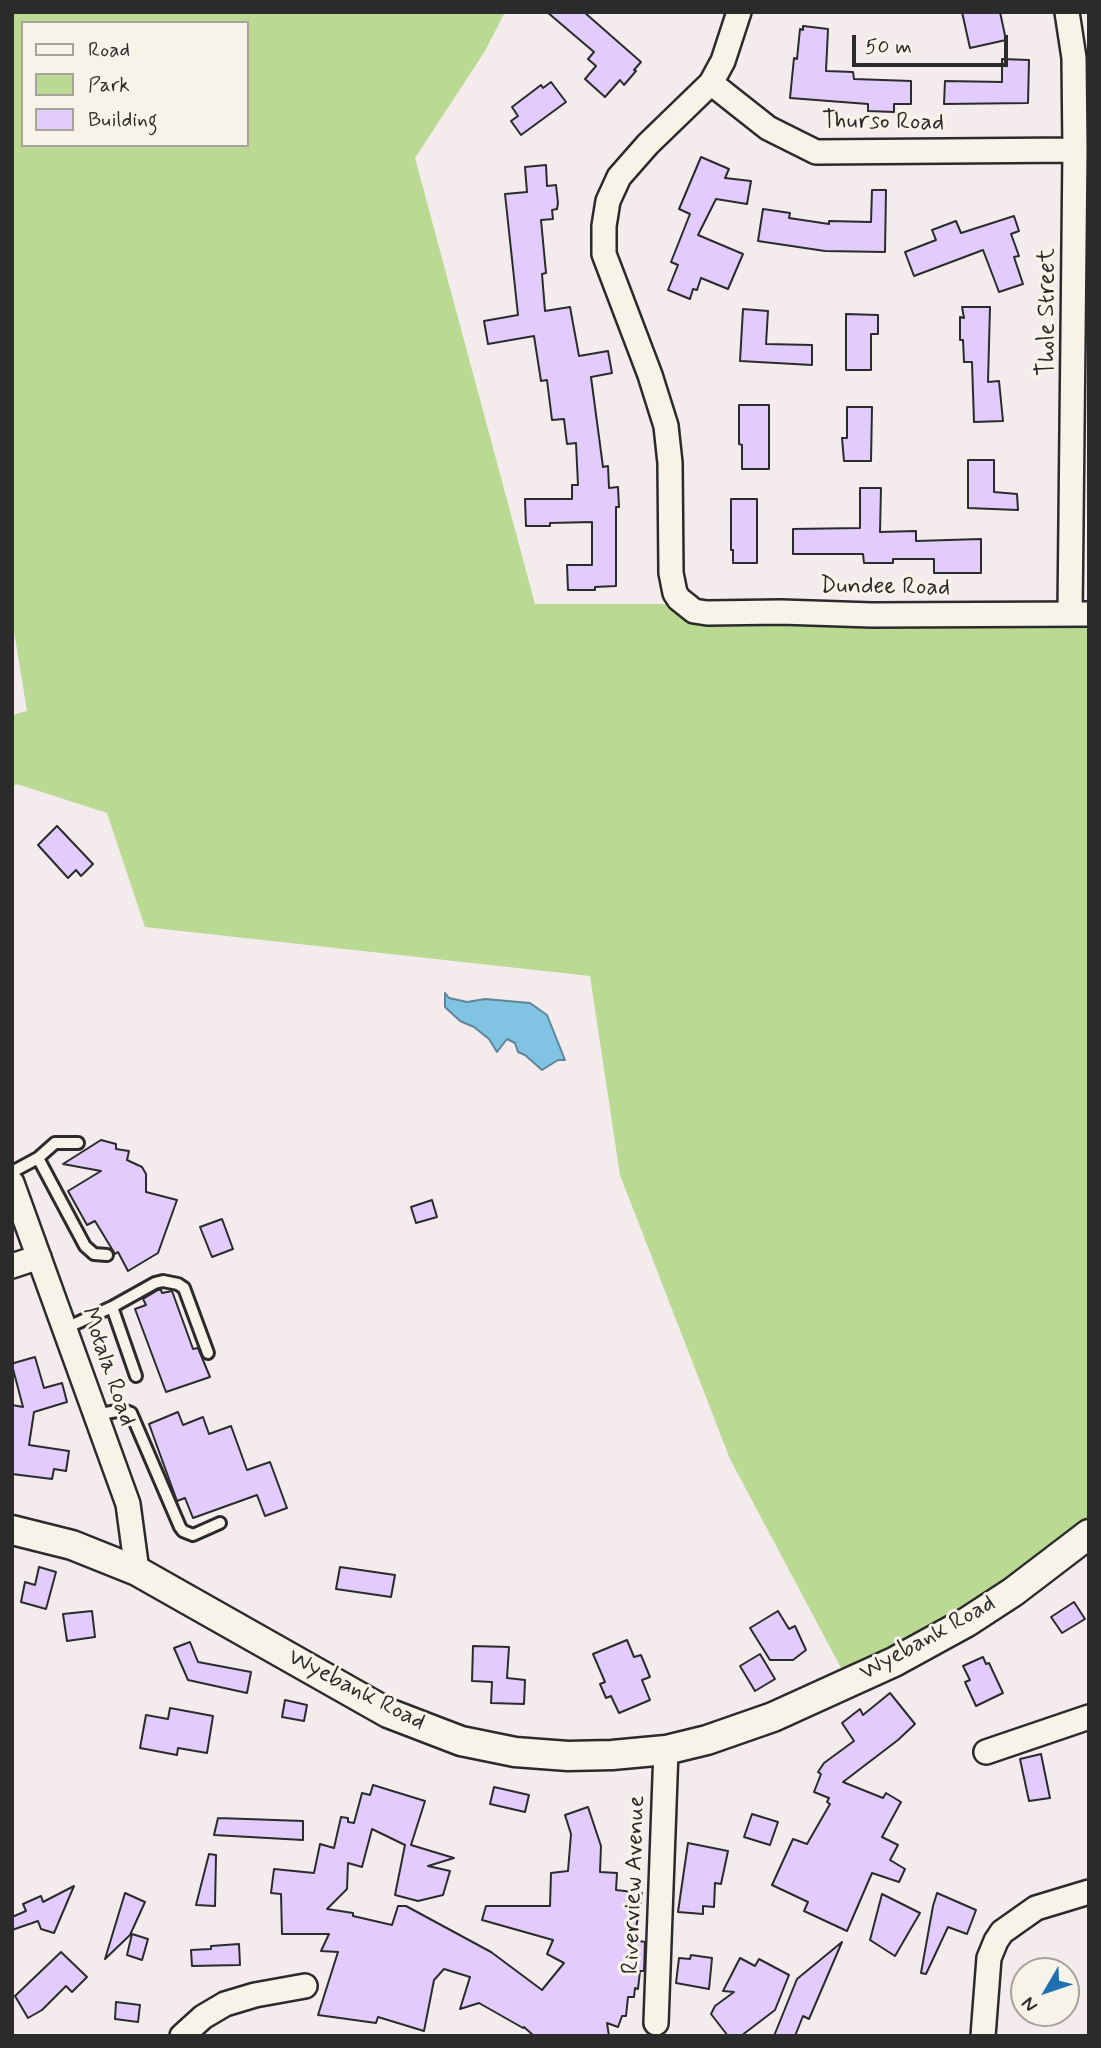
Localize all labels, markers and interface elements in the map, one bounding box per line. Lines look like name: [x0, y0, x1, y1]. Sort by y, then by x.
legend: [21, 21, 248, 147]
scale bar: [856, 21, 1012, 65]
text: 50 m: [865, 33, 912, 61]
text: Road: [88, 36, 130, 64]
text: Park: [88, 71, 130, 99]
text: Building: [88, 106, 158, 134]
street label: Thurso Road: [822, 108, 944, 138]
street label: Thole Street: [1034, 248, 1062, 376]
street label: Dundee Road: [820, 572, 950, 604]
street label: Motala Road: [73, 1304, 141, 1430]
street label: Wyebank Road: [855, 1590, 1001, 1688]
street label: Wyebank Road: [282, 1644, 430, 1738]
street label: Riverview Avenue: [617, 1795, 653, 1975]
north arrow: [1010, 1957, 1080, 2027]
text: N: [1016, 1991, 1044, 2017]

